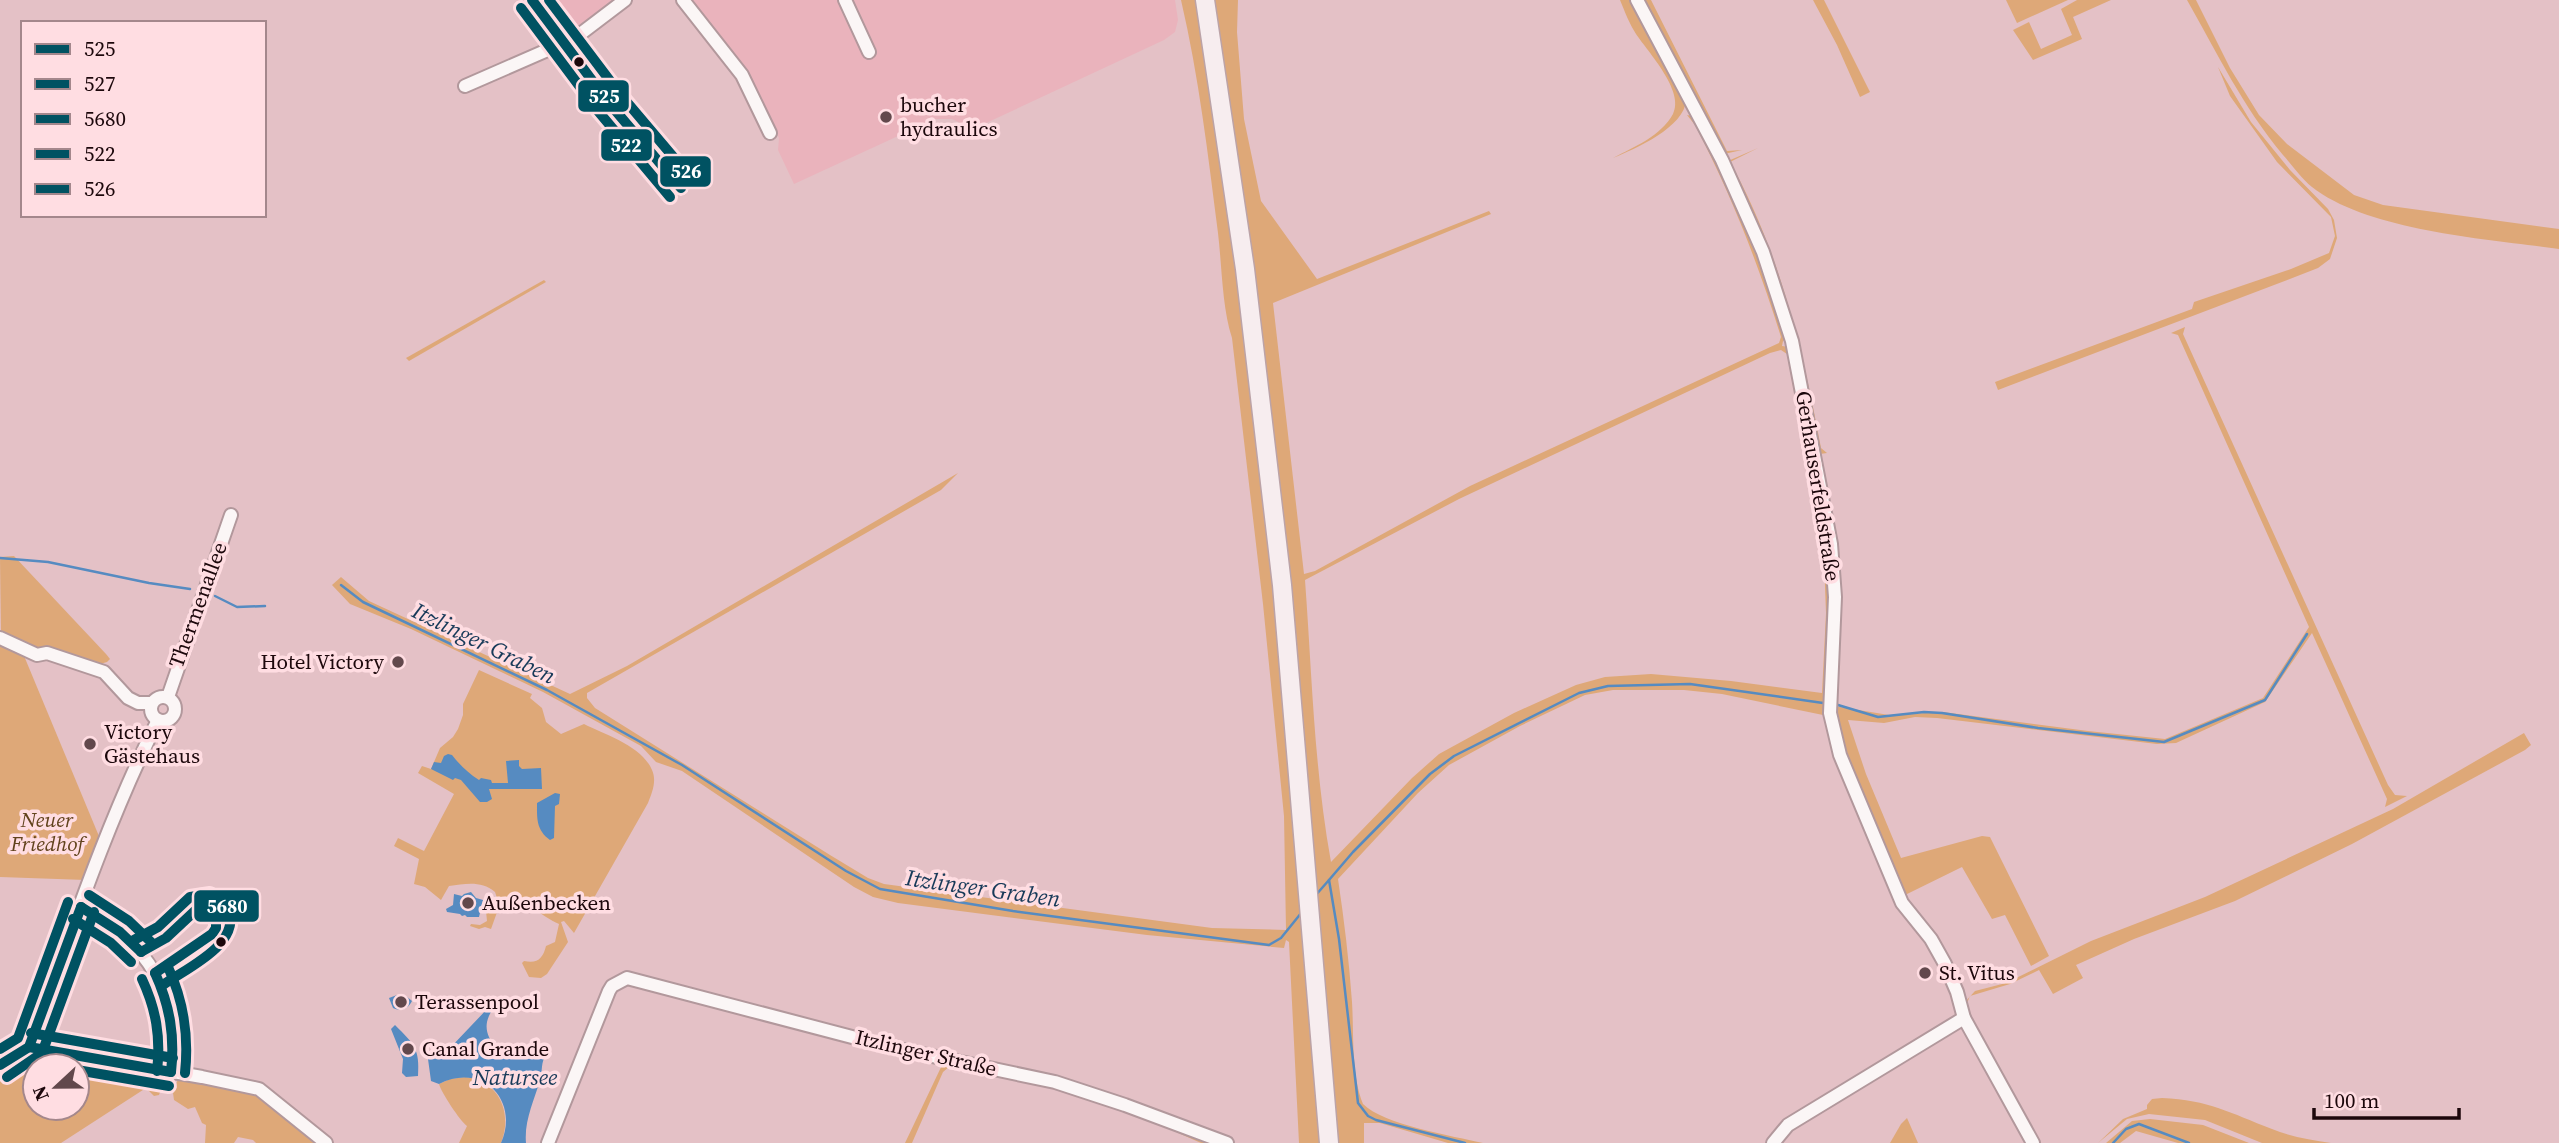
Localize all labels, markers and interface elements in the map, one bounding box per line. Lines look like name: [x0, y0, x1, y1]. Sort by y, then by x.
legend: [21, 21, 266, 217]
text: 525: [84, 34, 116, 63]
unlabelled marker: [572, 55, 586, 69]
text: 527: [84, 69, 116, 98]
line badge: 525: [577, 79, 630, 113]
text: 525: [589, 83, 619, 109]
place label: bucher hydraulics: [900, 90, 998, 143]
text: 5680: [84, 104, 126, 133]
marker: bucher hydraulics: [878, 109, 894, 125]
line badge: 522: [600, 128, 653, 162]
text: 522: [611, 132, 641, 158]
text: 522: [84, 139, 116, 168]
line badge: 526: [659, 155, 712, 188]
text: 526: [671, 158, 701, 184]
text: 526: [84, 174, 116, 203]
street label: Gerhauserfeldstraße: [1789, 389, 1848, 583]
street label: Thermenallee: [161, 538, 234, 672]
water label: Itzlinger Graben: [406, 594, 561, 692]
place label: Hotel Victory: [260, 647, 384, 676]
marker: Hotel Victory: [390, 654, 406, 670]
place label: Victory Gästehaus: [104, 717, 200, 770]
marker: Victory Gästehaus: [82, 736, 98, 752]
park label: Neuer Friedhof: [9, 805, 87, 858]
water label: Itzlinger Graben: [903, 861, 1062, 915]
place label: Außenbecken: [482, 888, 611, 917]
line badge: 5680: [193, 889, 260, 923]
text: 5680: [206, 893, 248, 919]
marker: Außenbecken: [460, 895, 476, 911]
unlabelled marker: [214, 935, 228, 949]
place label: St. Vitus: [1939, 958, 2015, 987]
marker: St. Vitus: [1917, 965, 1933, 981]
place label: Terassenpool: [415, 987, 539, 1016]
marker: Terassenpool: [393, 994, 409, 1010]
street label: Itzlinger Straße: [853, 1022, 1000, 1083]
place label: Canal Grande: [422, 1034, 549, 1063]
marker: Canal Grande: [400, 1041, 416, 1057]
north arrow: [21, 1052, 91, 1122]
water label: Natursee: [472, 1061, 558, 1093]
scale bar: [2314, 1076, 2459, 1120]
text: N: [26, 1082, 55, 1105]
text: 100 m: [2324, 1086, 2379, 1115]

